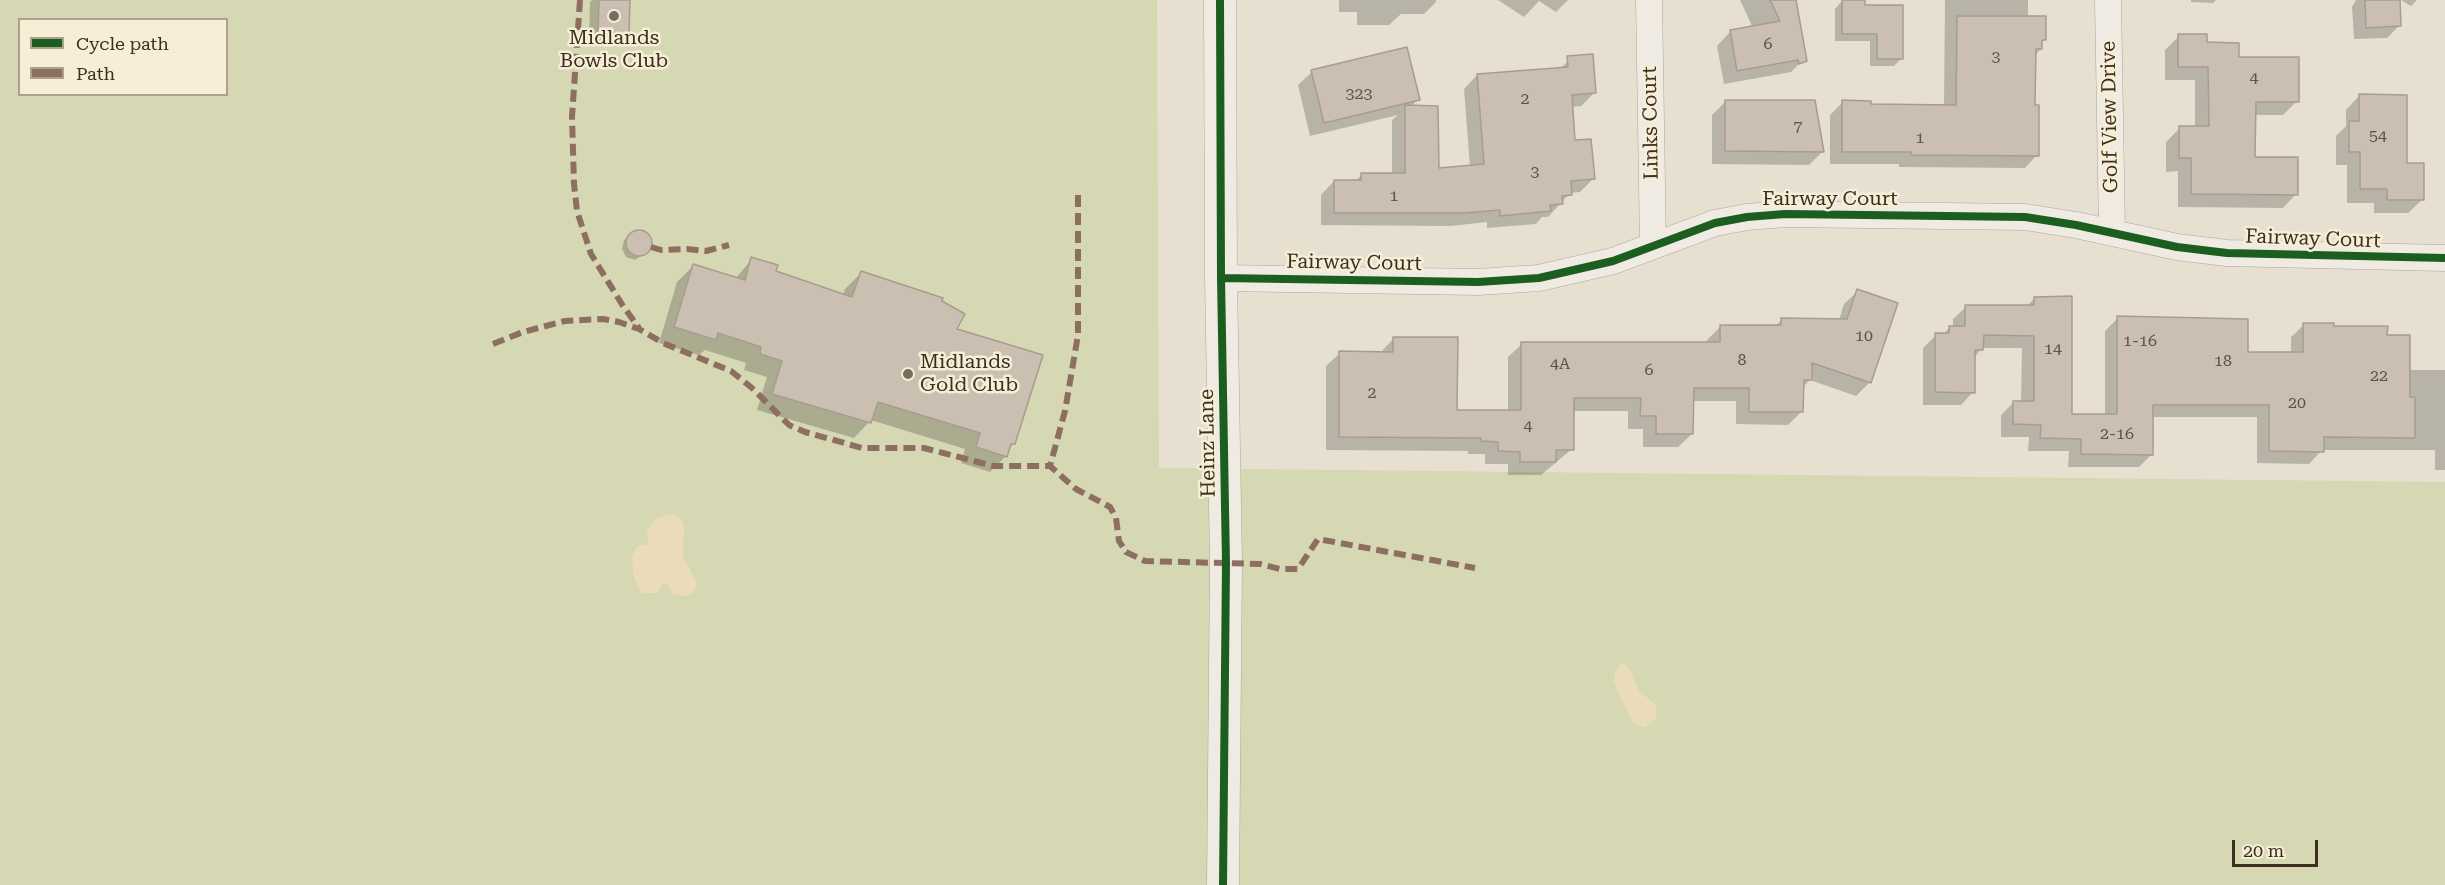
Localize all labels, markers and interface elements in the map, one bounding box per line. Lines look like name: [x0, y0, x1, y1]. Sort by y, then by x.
marker: Midlands Bowls Club: [607, 9, 621, 23]
legend: [18, 18, 228, 96]
place label: Midlands Bowls Club: [560, 26, 668, 73]
text: Cycle path: [76, 33, 169, 54]
house number: 6: [1764, 34, 1772, 54]
street label: Golf View Drive: [2097, 41, 2123, 193]
house number: 3: [1992, 47, 2000, 67]
text: Path: [76, 63, 115, 84]
street label: Links Court: [1638, 66, 1664, 180]
house number: 4: [2250, 68, 2258, 88]
house number: 323: [1346, 84, 1372, 104]
house number: 2: [1521, 89, 1529, 109]
house number: 7: [1794, 116, 1802, 136]
house number: 54: [2369, 126, 2387, 146]
house number: 1: [1916, 128, 1924, 148]
house number: 3: [1531, 162, 1539, 182]
house number: 1: [1390, 186, 1398, 206]
street label: Fairway Court: [1762, 187, 1898, 211]
street label: Fairway Court: [2245, 225, 2381, 253]
street label: Fairway Court: [1286, 250, 1422, 276]
house number: 10: [1855, 326, 1873, 346]
house number: 1-16: [2123, 331, 2157, 351]
house number: 14: [2044, 339, 2062, 359]
place label: Midlands Gold Club: [920, 350, 1018, 397]
house number: 8: [1738, 350, 1746, 370]
house number: 18: [2214, 351, 2232, 371]
house number: 4A: [1550, 354, 1570, 374]
house number: 6: [1645, 360, 1653, 380]
house number: 22: [2370, 366, 2388, 386]
marker: Midlands Gold Club: [901, 367, 915, 381]
house number: 2: [1368, 383, 1376, 403]
street label: Heinz Lane: [1195, 389, 1221, 497]
house number: 20: [2288, 393, 2306, 413]
house number: 4: [1524, 416, 1532, 436]
house number: 2-16: [2100, 424, 2134, 444]
scale bar: [2235, 828, 2320, 866]
text: 20 m: [2243, 840, 2284, 861]

